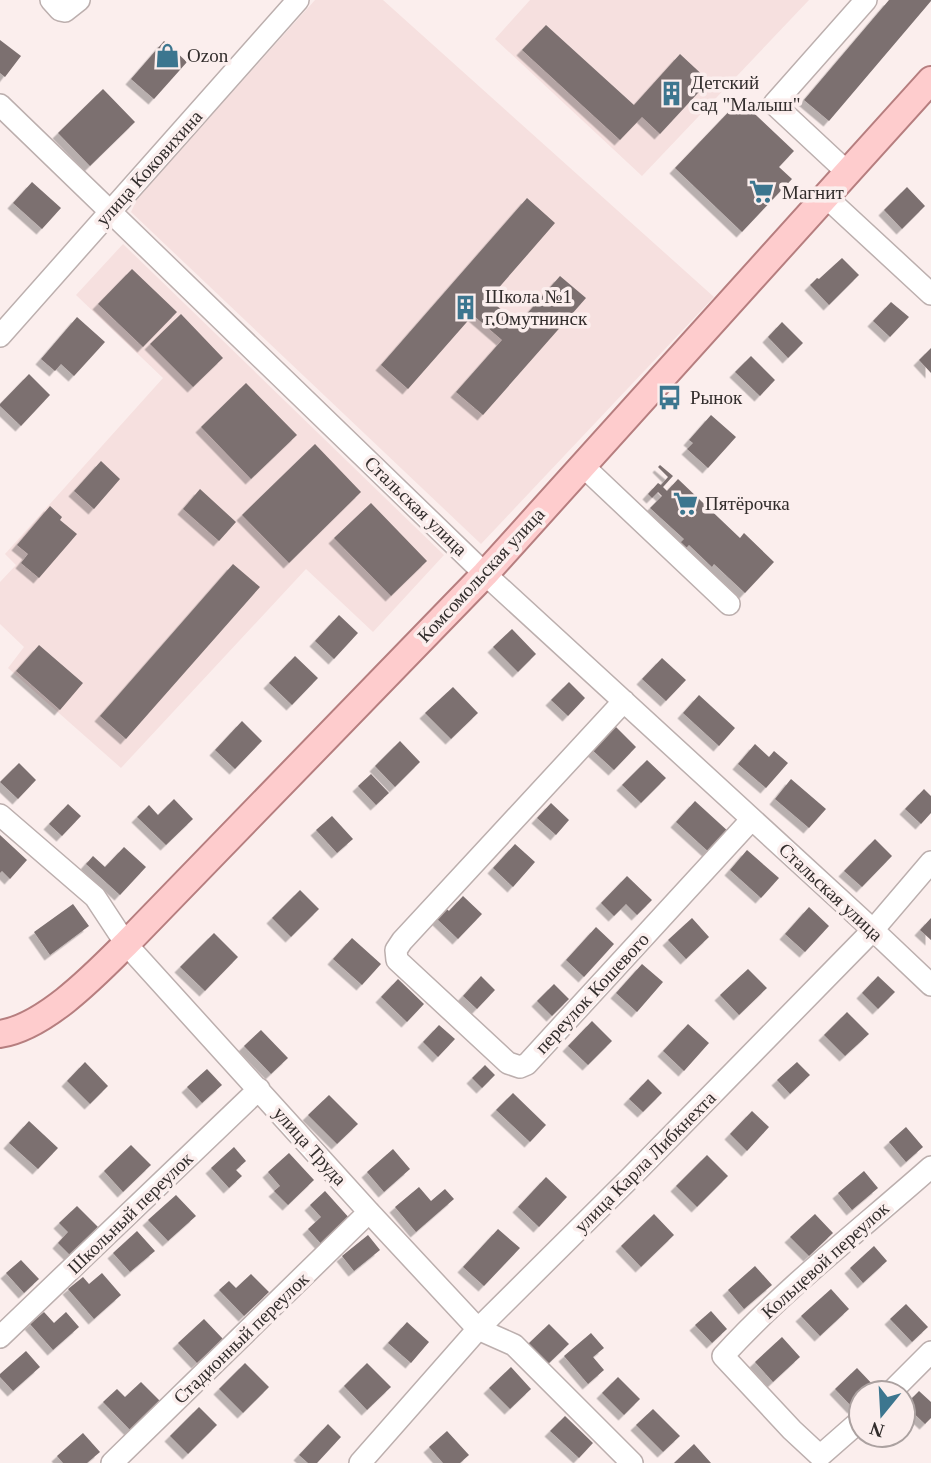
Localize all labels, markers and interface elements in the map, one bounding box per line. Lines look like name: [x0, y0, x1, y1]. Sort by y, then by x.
shop icon: Ozon: [153, 41, 181, 69]
place label: Ozon: [187, 45, 229, 66]
place label: Детский сад "Малыш": [691, 72, 800, 115]
building icon: Детский сад "Малыш": [657, 79, 685, 107]
street label: улица Коковихина: [92, 106, 207, 230]
supermarket icon: Магнит: [748, 178, 776, 206]
place label: Магнит: [782, 182, 844, 203]
place label: Школа №1 г.Омутнинск: [485, 286, 588, 329]
building icon: Школа №1 г.Омутнинск: [451, 293, 479, 321]
bus stop icon: Рынок: [656, 383, 684, 411]
place label: Рынок: [690, 387, 743, 408]
street label: Стальская улица: [361, 452, 472, 560]
supermarket icon: Пятёрочка: [671, 489, 699, 517]
place label: Пятёрочка: [705, 493, 790, 514]
street label: Комсомольская улица: [413, 503, 549, 647]
street label: Стальская улица: [775, 839, 888, 946]
street label: переулок Кошевого: [531, 928, 653, 1058]
street label: улица Карла Либкнехта: [570, 1087, 720, 1237]
street label: улица Труда: [269, 1102, 351, 1190]
street label: Школьный переулок: [63, 1147, 197, 1278]
street label: Кольцевой переулок: [757, 1197, 894, 1323]
street label: Стадионный переулок: [169, 1268, 313, 1408]
north arrow: [847, 1379, 917, 1449]
text: N: [867, 1418, 887, 1442]

